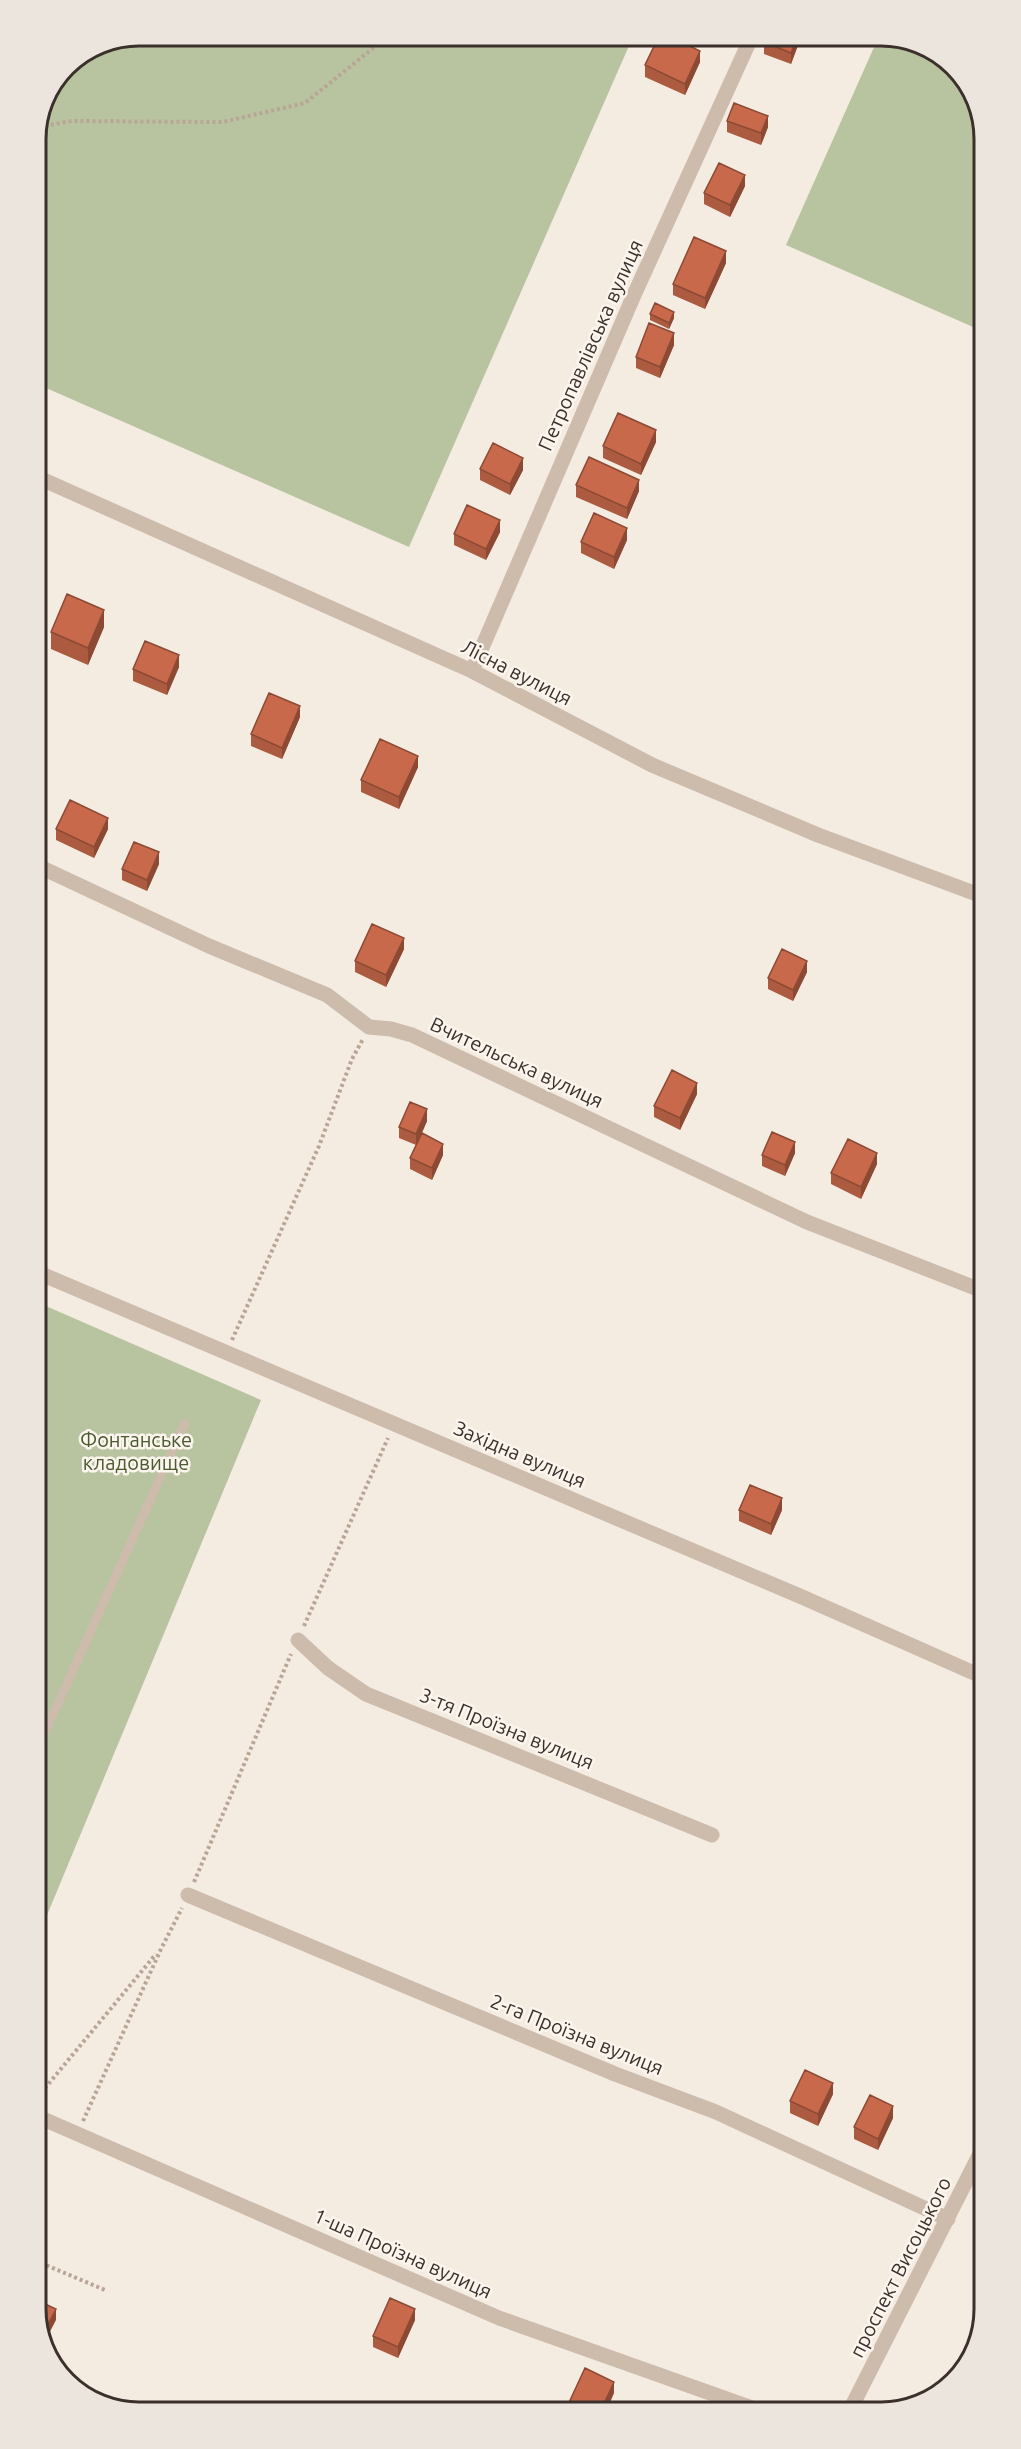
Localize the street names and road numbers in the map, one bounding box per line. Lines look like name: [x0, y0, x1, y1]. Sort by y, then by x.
street label: Петропавлівська вулиця: [533, 236, 647, 454]
street label: Лісна вулиця: [458, 634, 576, 710]
street label: Вчительська вулиця: [427, 1012, 607, 1112]
street label: Західна вулиця: [451, 1416, 589, 1492]
street label: 3-тя Проїзна вулиця: [417, 1683, 597, 1773]
street label: 2-га Проїзна вулиця: [487, 1989, 667, 2079]
street label: проспект Висоцького: [845, 2173, 955, 2361]
street label: 1-ша Проїзна вулиця: [310, 2203, 496, 2303]

